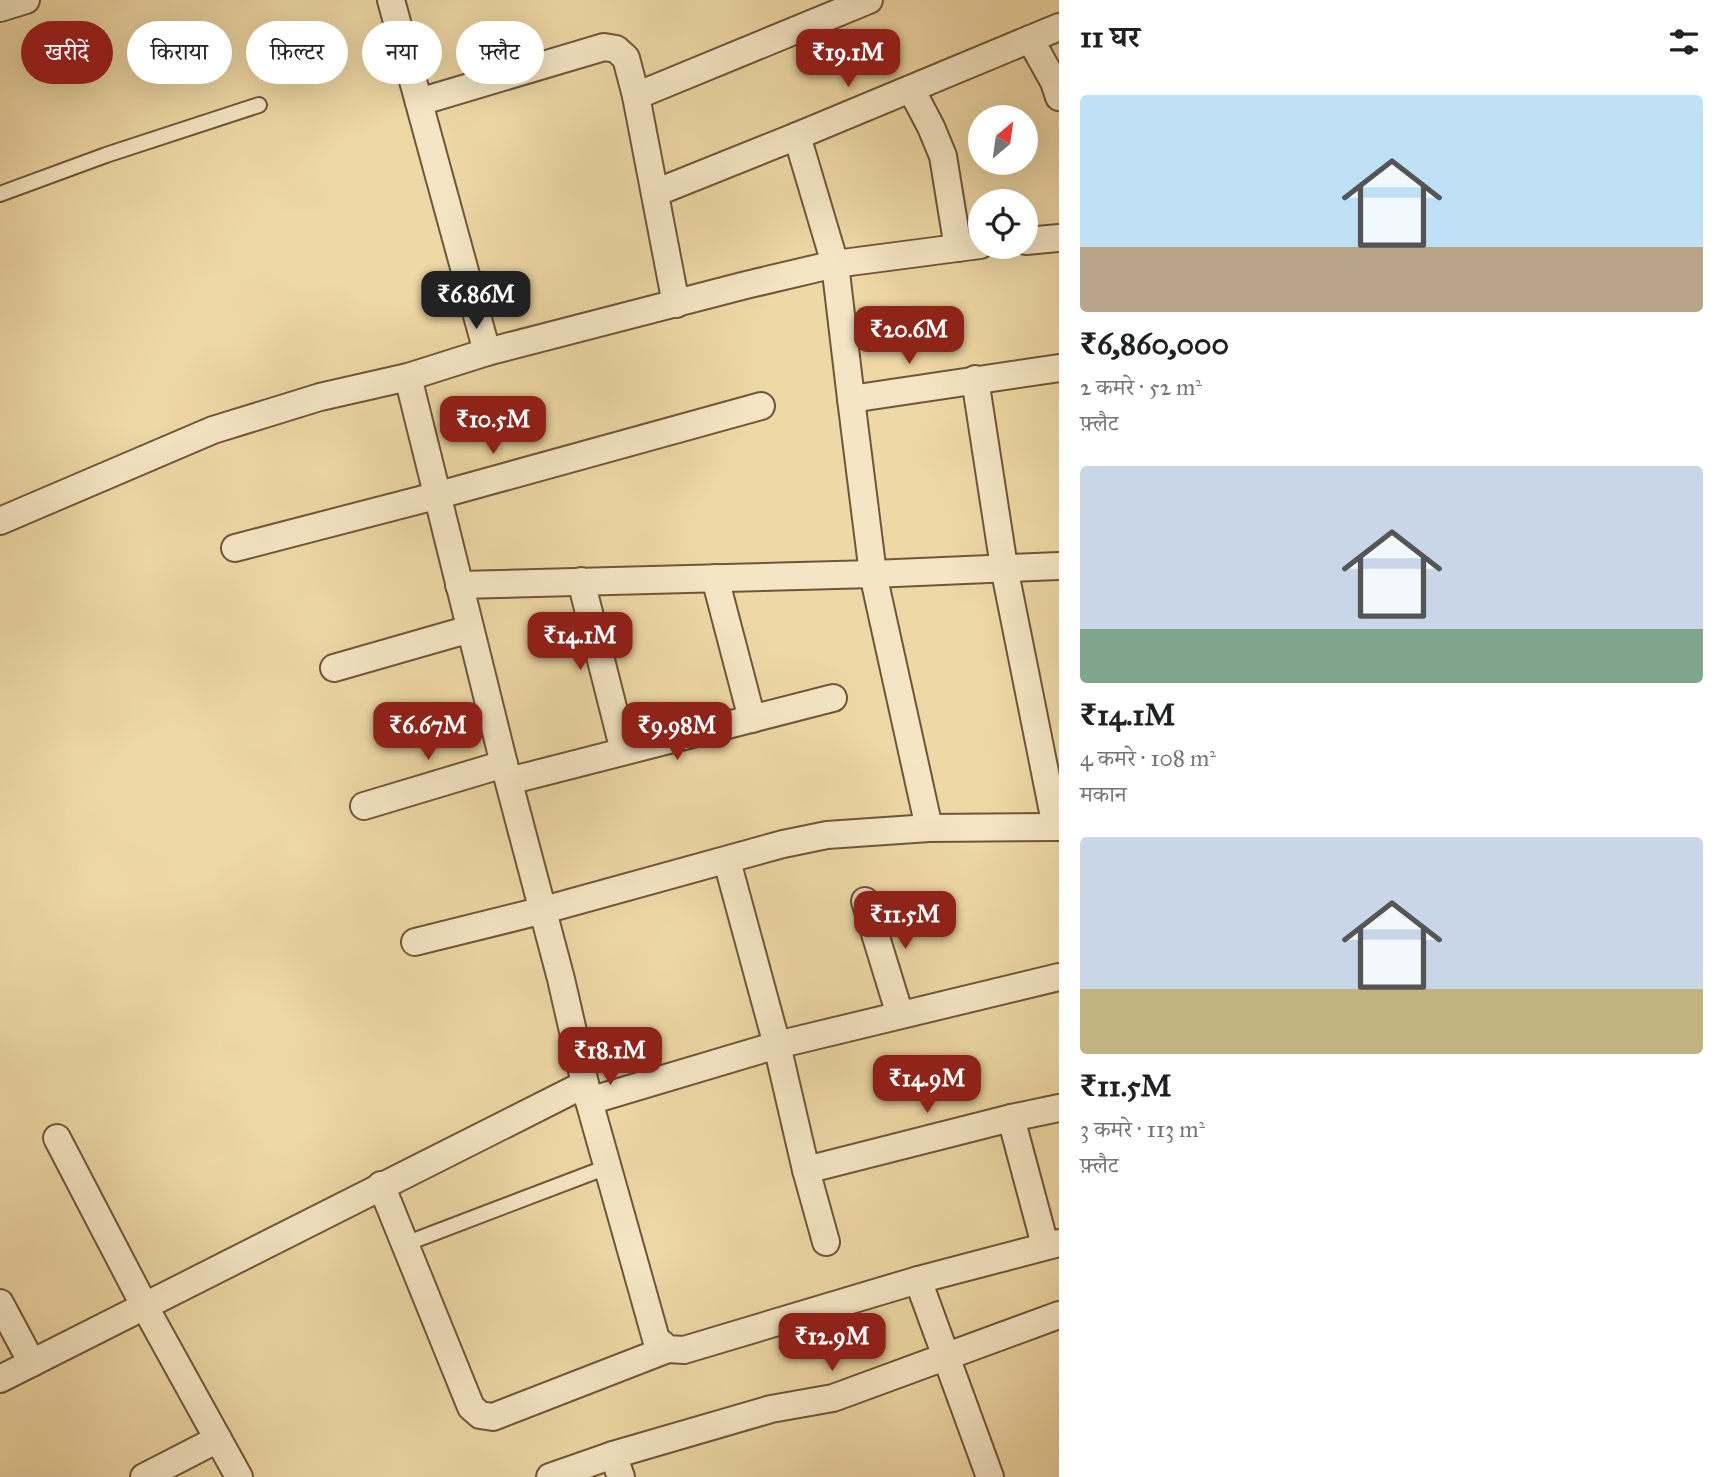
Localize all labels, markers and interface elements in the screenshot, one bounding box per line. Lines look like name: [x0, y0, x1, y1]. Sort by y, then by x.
text: 11 घर: [1080, 19, 1140, 55]
chip: खरीदें: [21, 21, 113, 84]
chip: किराया: [127, 21, 232, 84]
chip: फ़िल्टर: [246, 21, 348, 84]
chip: नया: [362, 21, 442, 84]
chip: फ़्लैट: [456, 21, 544, 84]
icon: filters: [1665, 23, 1703, 61]
pin: ₹19.1M: [791, 29, 905, 89]
text: ₹19.1M: [812, 38, 884, 66]
north arrow: [968, 105, 1038, 175]
map controls: [968, 105, 1038, 259]
icon: home: [1329, 140, 1455, 266]
button: locate: [968, 189, 1038, 259]
pin: ₹6.86M: [419, 272, 533, 331]
text: ₹6.86M: [437, 280, 515, 308]
pin: ₹20.6M: [852, 306, 966, 366]
text: ₹20.6M: [870, 315, 948, 343]
text: ₹6,860,000: [1080, 326, 1229, 362]
text: 2 कमरे · 52 m²: [1080, 373, 1202, 401]
pin: ₹10.5M: [436, 396, 550, 456]
text: ₹10.5M: [456, 405, 530, 433]
text: फ़्लैट: [1080, 409, 1118, 437]
icon: home: [1329, 511, 1455, 637]
pin: ₹14.1M: [523, 612, 637, 672]
text: ₹14.1M: [544, 621, 617, 649]
text: ₹14.1M: [1080, 697, 1175, 733]
pin: ₹6.67M: [371, 702, 485, 762]
pin: ₹9.98M: [620, 702, 734, 762]
text: ₹6.67M: [389, 711, 467, 739]
text: ₹9.98M: [638, 711, 716, 739]
text: 4 कमरे · 108 m²: [1080, 744, 1216, 772]
text: मकान: [1080, 780, 1127, 808]
icon: home: [1329, 882, 1455, 1008]
pin: ₹11.5M: [848, 892, 962, 951]
text: ₹11.5M: [870, 900, 940, 928]
pin: ₹18.1M: [553, 1028, 667, 1087]
text: ₹18.1M: [574, 1036, 646, 1064]
pin: ₹14.9M: [870, 1056, 984, 1115]
text: ₹14.9M: [889, 1064, 965, 1092]
text: ₹11.5M: [1080, 1068, 1171, 1104]
text: 3 कमरे · 113 m²: [1080, 1115, 1205, 1143]
text: फ़्लैट: [1080, 1151, 1118, 1179]
pin: ₹12.9M: [775, 1314, 889, 1373]
text: ₹12.9M: [795, 1322, 869, 1350]

